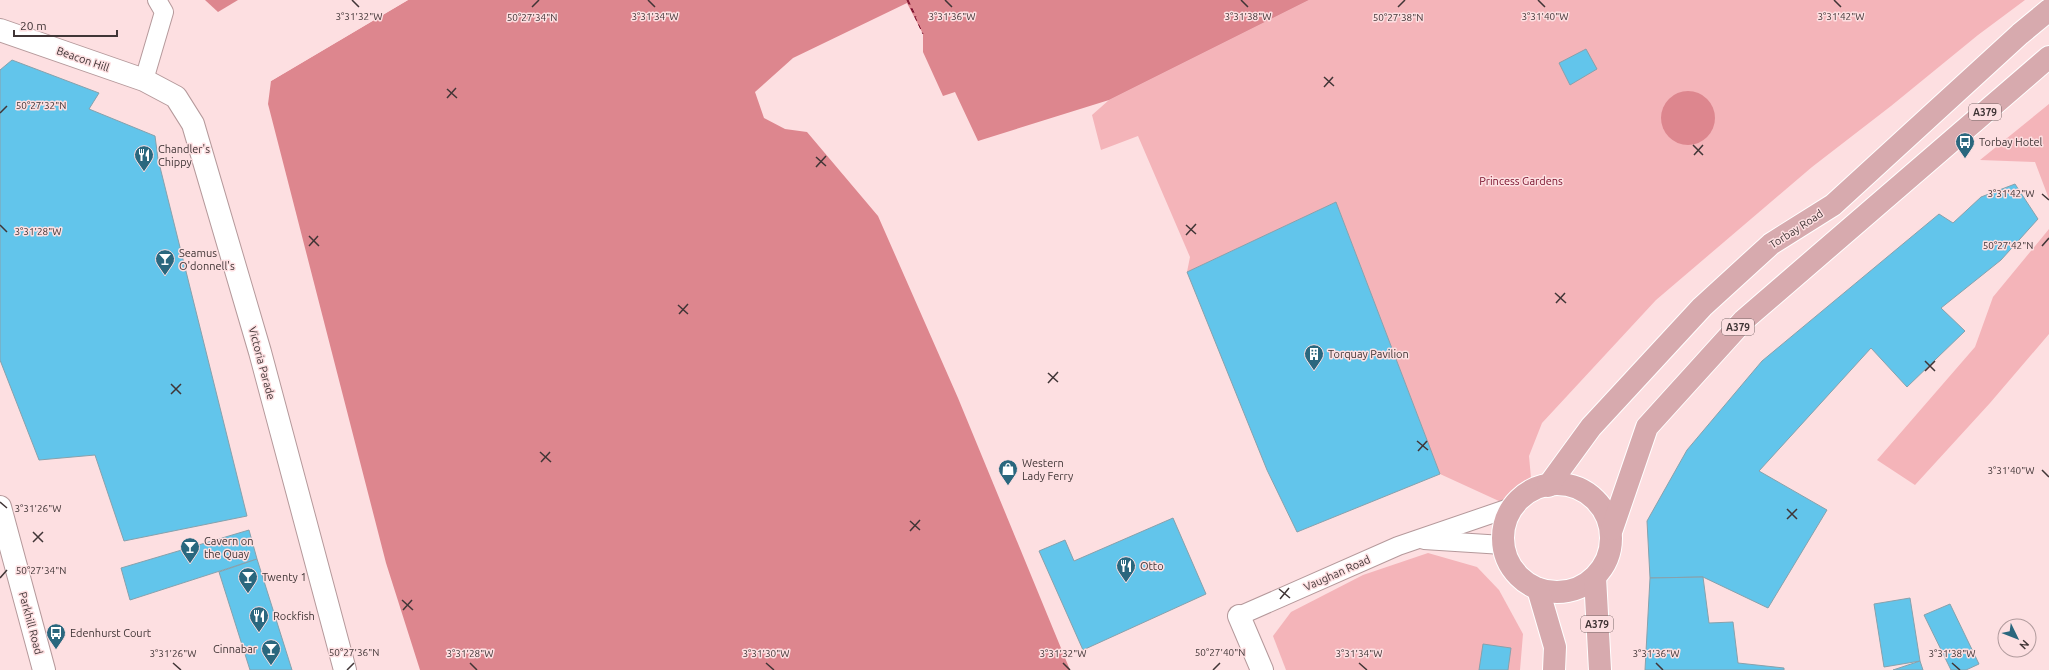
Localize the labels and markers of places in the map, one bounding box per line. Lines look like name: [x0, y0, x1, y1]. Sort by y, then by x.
bus stop icon: Torbay Hotel: [1954, 131, 1976, 159]
place label: Torbay Hotel: [1979, 136, 2043, 148]
place label: Chandler's Chippy: [158, 143, 210, 168]
restaurant icon: Chandler's Chippy: [133, 144, 155, 172]
place label: Seamus O'donnell's: [179, 247, 235, 272]
bar icon: Seamus O'donnell's: [154, 248, 176, 276]
building icon: Torquay Pavilion: [1303, 343, 1325, 371]
place label: Torquay Pavilion: [1328, 348, 1409, 360]
place label: Western Lady Ferry: [1022, 457, 1074, 482]
shop icon: Western Lady Ferry: [997, 458, 1019, 486]
place label: Cavern on the Quay: [204, 535, 254, 560]
bar icon: Cavern on the Quay: [179, 536, 201, 564]
restaurant icon: Otto: [1115, 555, 1137, 583]
place label: Otto: [1140, 560, 1164, 572]
bar icon: Twenty 1: [237, 566, 259, 594]
place label: Twenty 1: [262, 571, 307, 583]
restaurant icon: Rockfish: [248, 605, 270, 633]
place label: Rockfish: [273, 610, 315, 622]
bus stop icon: Edenhurst Court: [45, 622, 67, 650]
place label: Edenhurst Court: [70, 627, 152, 639]
bar icon: Cinnabar: [260, 638, 282, 666]
place label: Cinnabar: [213, 643, 258, 655]

